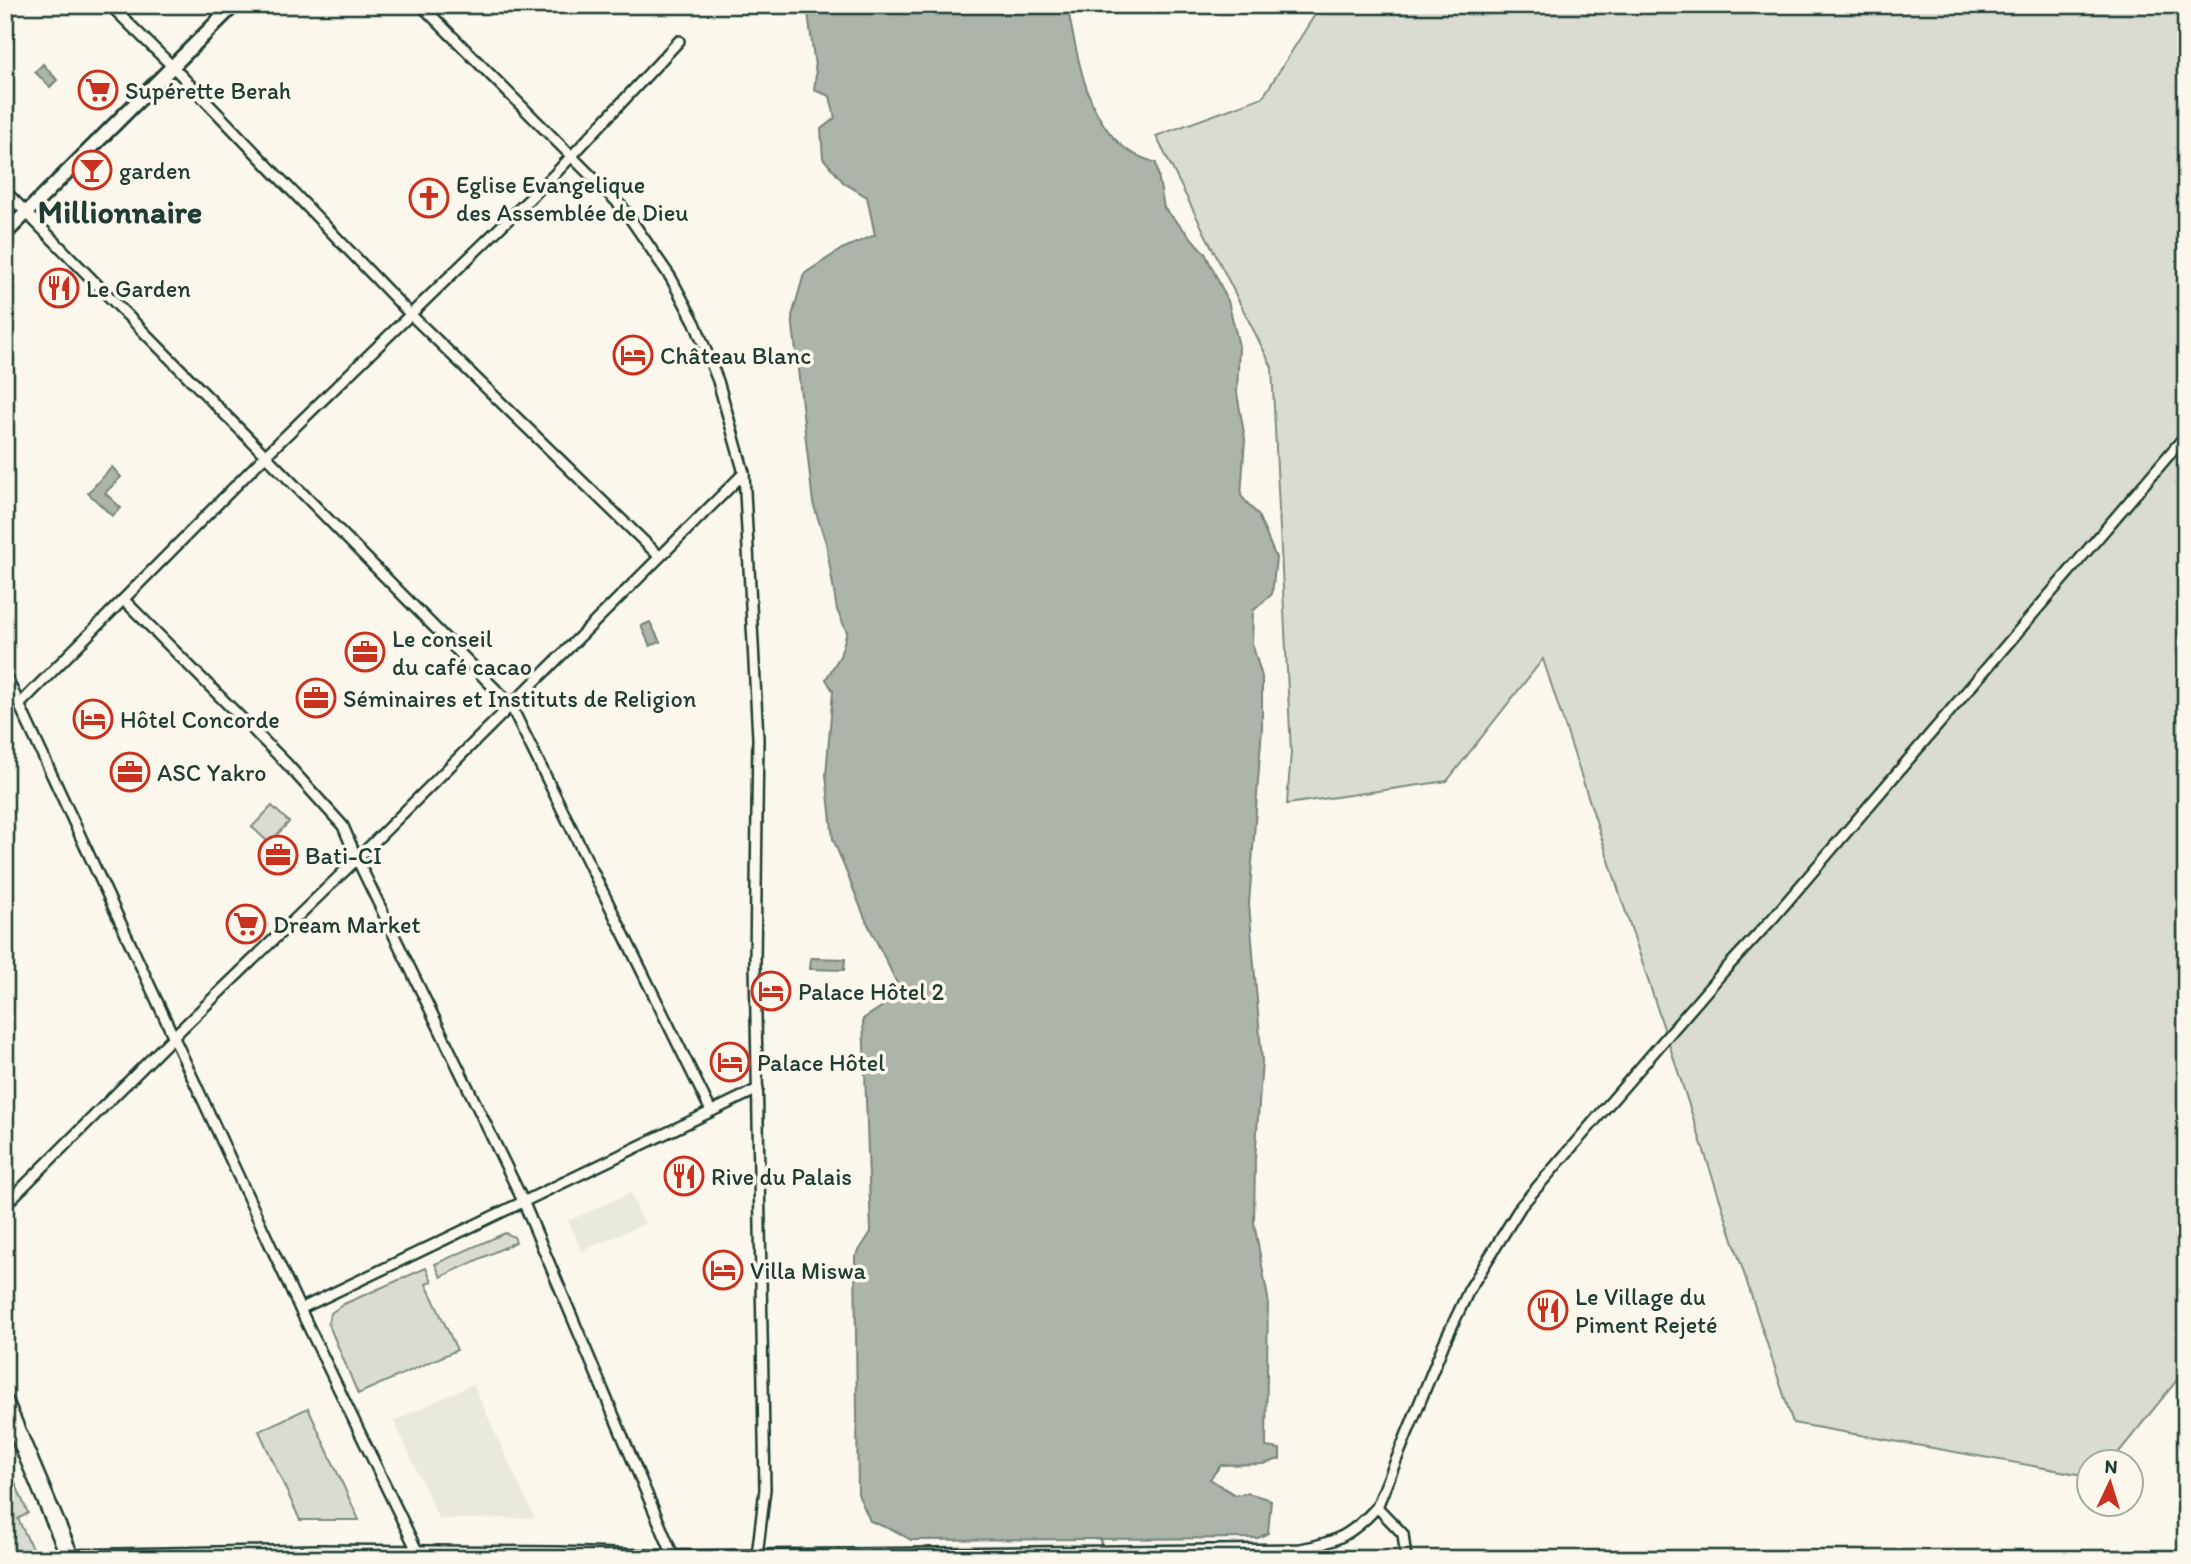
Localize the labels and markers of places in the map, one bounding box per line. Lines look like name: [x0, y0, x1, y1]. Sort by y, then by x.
supermarket icon: Supérette Berah: [77, 69, 119, 111]
place label: Supérette Berah: [125, 76, 291, 105]
bar icon: garden: [71, 149, 113, 191]
place label: garden: [119, 156, 191, 185]
place label: Eglise Evangelique des Assemblée de Dieu: [456, 170, 689, 227]
church icon: Eglise Evangelique des Assemblée de Dieu: [408, 177, 450, 219]
restaurant icon: Le Garden: [38, 267, 80, 309]
place label: Le Garden: [86, 274, 191, 303]
hotel icon: Château Blanc: [612, 334, 654, 376]
place label: Château Blanc: [660, 341, 811, 370]
place label: Le conseil du café cacao: [392, 624, 532, 681]
office icon: Le conseil du café cacao: [344, 631, 386, 673]
office icon: Séminaires et Instituts de Religion: [295, 677, 337, 719]
place label: Séminaires et Instituts de Religion: [343, 684, 697, 713]
hotel icon: Hôtel Concorde: [72, 698, 114, 740]
place label: Hôtel Concorde: [120, 705, 280, 734]
office icon: ASC Yakro: [109, 751, 151, 793]
place label: ASC Yakro: [157, 758, 267, 787]
office icon: Bati-CI: [257, 834, 299, 876]
place label: Bati-CI: [305, 841, 382, 870]
supermarket icon: Dream Market: [225, 903, 267, 945]
place label: Dream Market: [273, 910, 420, 939]
hotel icon: Palace Hôtel 2: [750, 970, 792, 1012]
place label: Palace Hôtel 2: [798, 977, 944, 1006]
hotel icon: Palace Hôtel: [709, 1041, 751, 1083]
place label: Palace Hôtel: [757, 1048, 885, 1077]
restaurant icon: Rive du Palais: [663, 1155, 705, 1197]
place label: Rive du Palais: [711, 1162, 852, 1191]
hotel icon: Villa Miswa: [702, 1249, 744, 1291]
place label: Villa Miswa: [750, 1256, 867, 1285]
place label: Le Village du Piment Rejeté: [1575, 1282, 1718, 1339]
restaurant icon: Le Village du Piment Rejeté: [1527, 1289, 1569, 1331]

